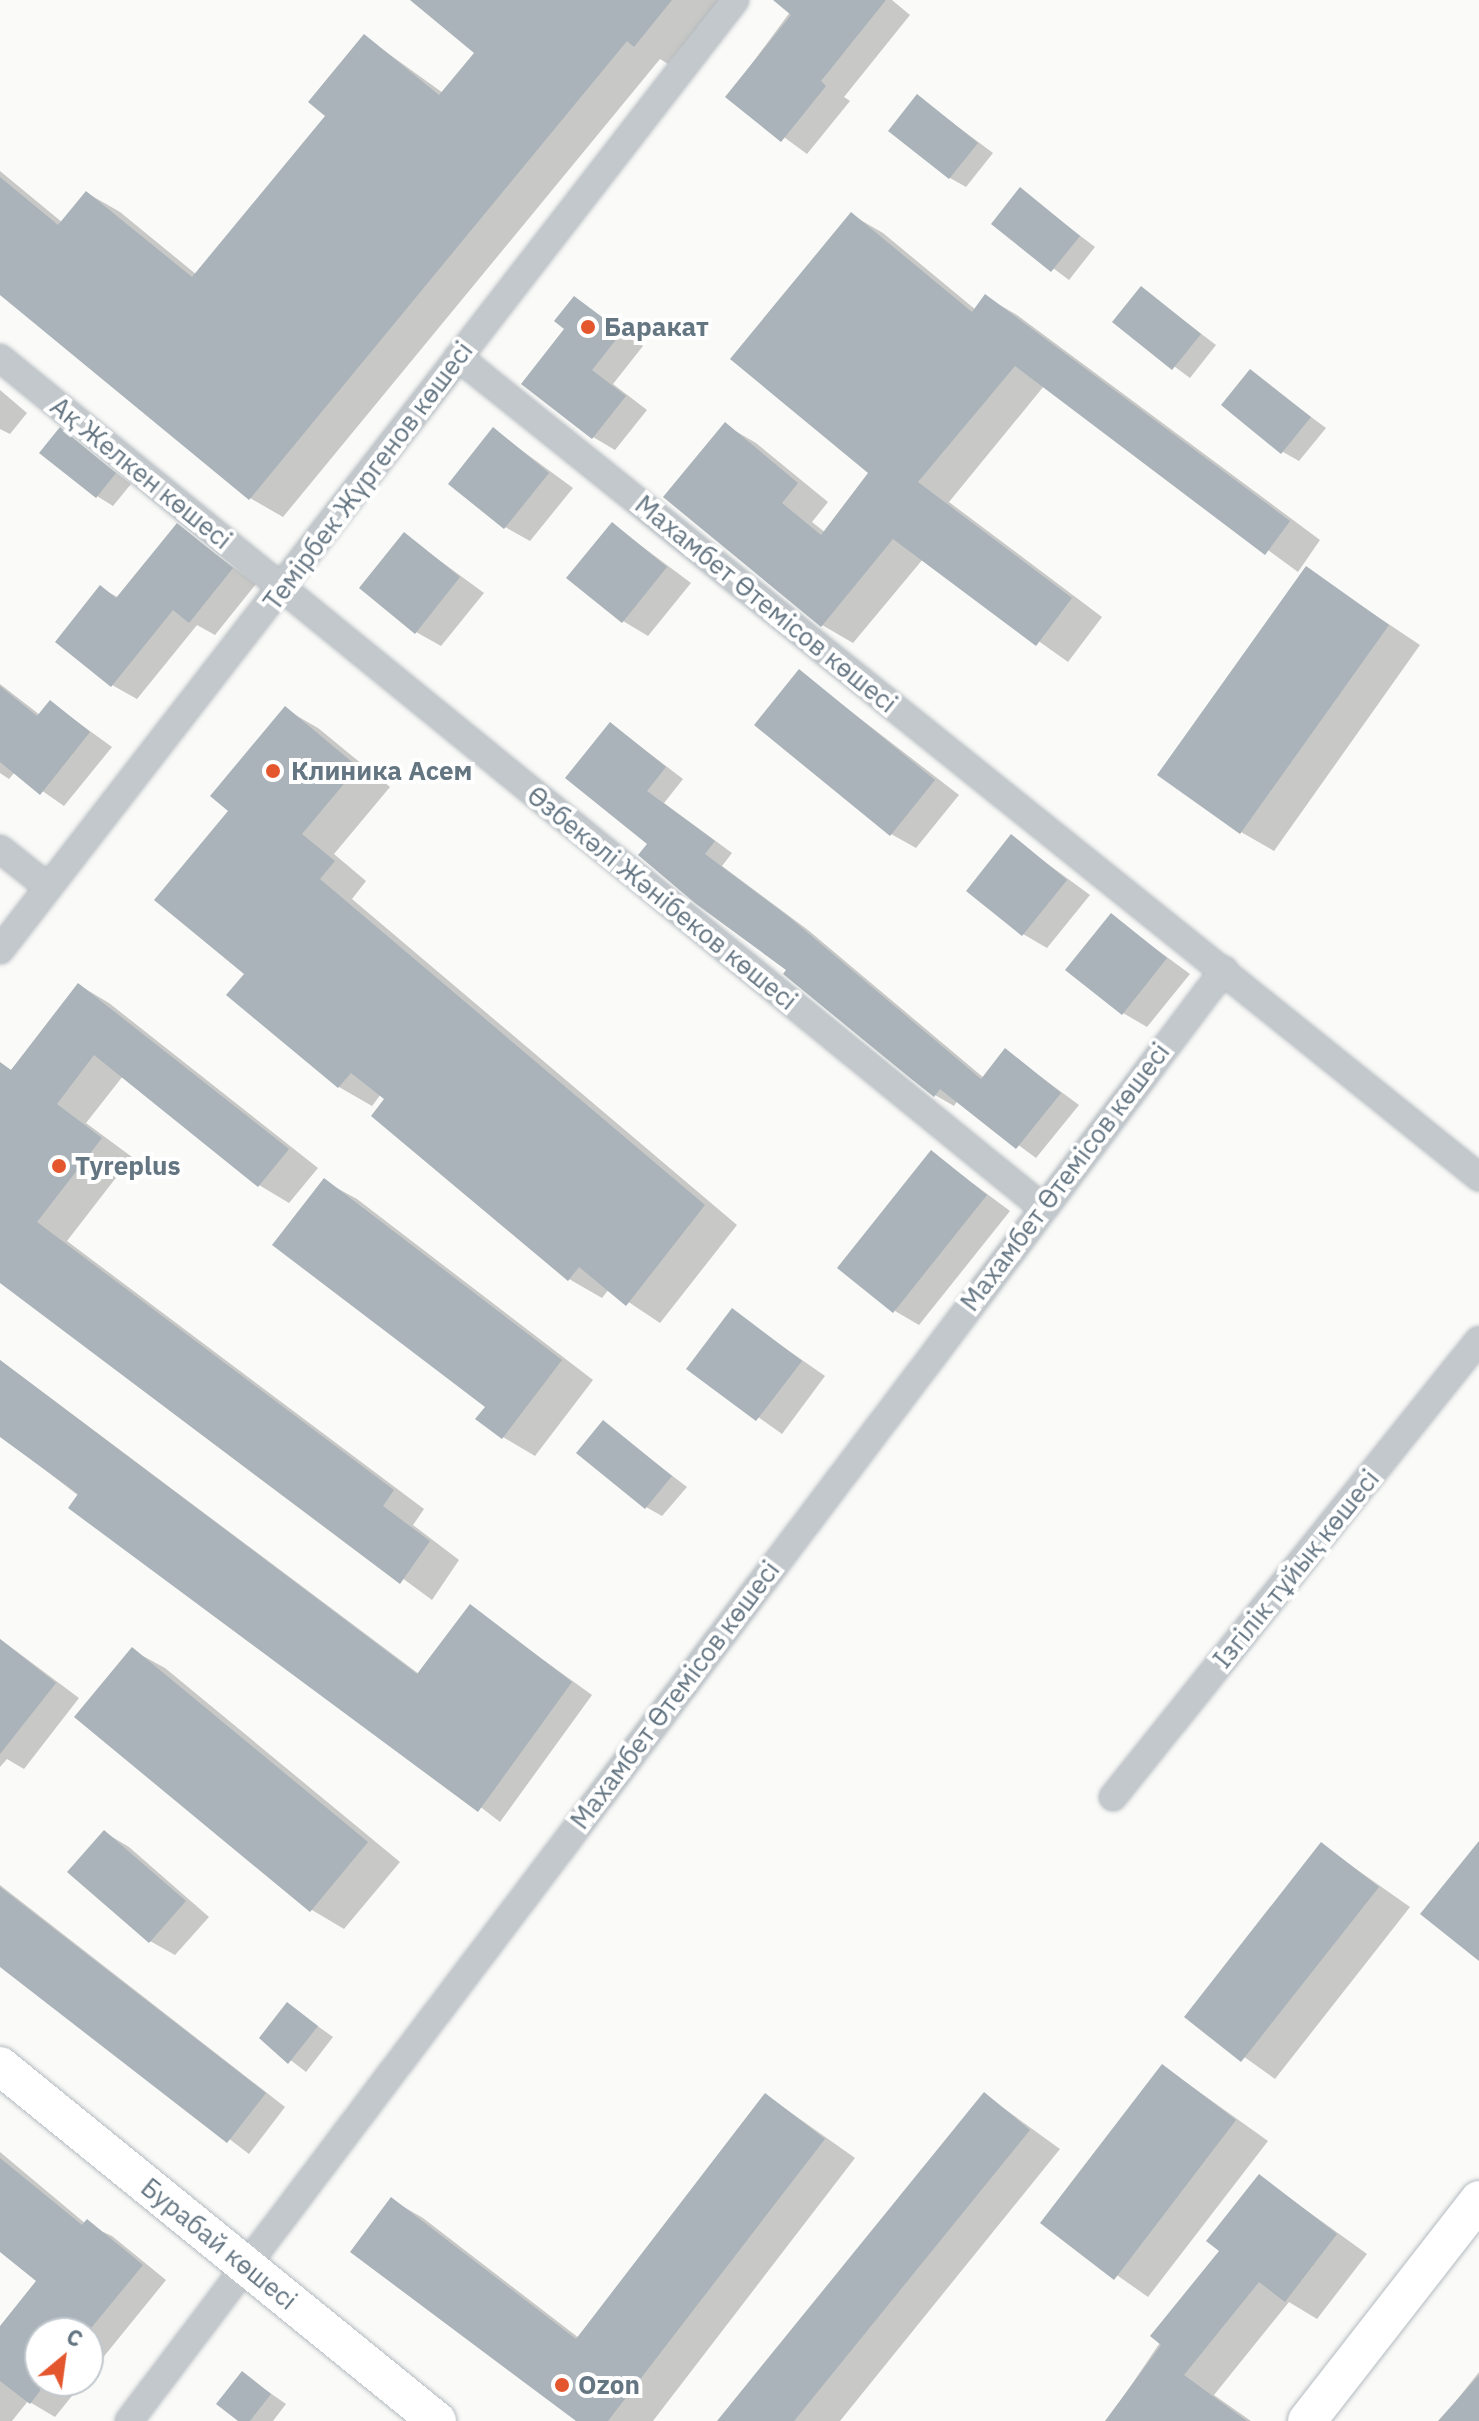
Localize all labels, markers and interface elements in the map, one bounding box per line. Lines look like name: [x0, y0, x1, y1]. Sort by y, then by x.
place label: Баракат: [604, 311, 709, 343]
marker: Баракат: [579, 318, 597, 336]
street label: Темірбек Жүргенов көшесі: [257, 336, 479, 616]
street label: Ақ Желкен көшесі: [44, 391, 238, 555]
street label: Махамбет Өтемісов көшесі: [629, 489, 903, 719]
place label: Клиника Асем: [291, 755, 472, 787]
marker: Клиника Асем: [262, 760, 284, 782]
street label: Өзбекәлі Жәнібеков көшесі: [521, 780, 803, 1016]
street label: Махамбет Өтемісов көшесі: [954, 1037, 1176, 1317]
place label: Tyreplus: [75, 1150, 181, 1182]
marker: Tyreplus: [50, 1157, 68, 1175]
street label: Ізгілік тұйық көшесі: [1206, 1464, 1386, 1674]
street label: Махамбет Өтемісов көшесі: [564, 1555, 786, 1835]
street label: Бурабай көшесі: [135, 2172, 303, 2316]
north arrow: [24, 2317, 104, 2397]
text: С: [62, 2321, 88, 2353]
place label: Ozon: [578, 2369, 640, 2401]
marker: Ozon: [553, 2376, 571, 2394]

